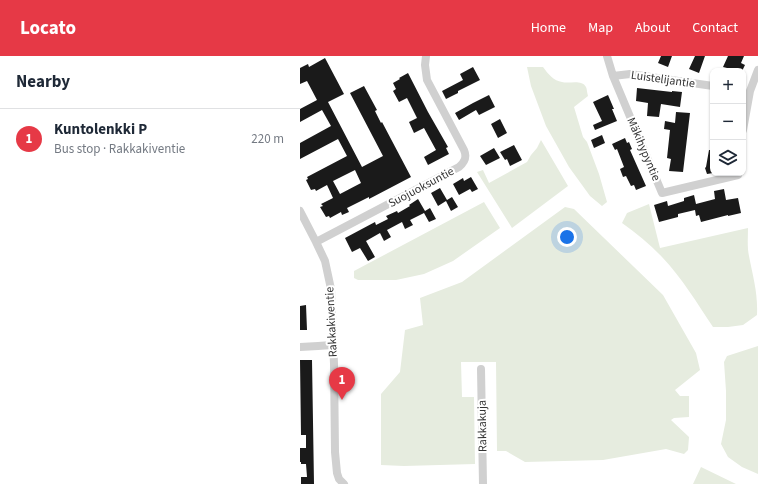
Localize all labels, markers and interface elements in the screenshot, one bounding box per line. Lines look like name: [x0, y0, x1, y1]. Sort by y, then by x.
text: Locato: [20, 15, 76, 42]
text: Home: [531, 18, 566, 38]
text: Map: [588, 18, 613, 38]
text: About: [635, 18, 670, 38]
text: Contact: [692, 18, 738, 38]
street label: Luistelijantie: [630, 67, 696, 92]
map controls: [710, 68, 746, 176]
button: +: [710, 68, 746, 104]
text: Nearby: [16, 70, 70, 94]
button: −: [710, 104, 746, 140]
street label: Mäkihypyntie: [623, 115, 665, 184]
text: Kuntolenkki P: [54, 119, 147, 140]
text: 1: [26, 130, 32, 148]
text: 220 m: [251, 130, 284, 148]
text: Bus stop · Rakkakiventie: [54, 140, 185, 158]
button: layers: [710, 140, 746, 176]
street label: Suojuoksuntie: [385, 163, 457, 212]
your location: [557, 227, 577, 247]
street label: Rakkakiventie: [321, 286, 342, 358]
pin: 1: [329, 367, 355, 400]
street label: Rakkakuja: [474, 400, 491, 452]

